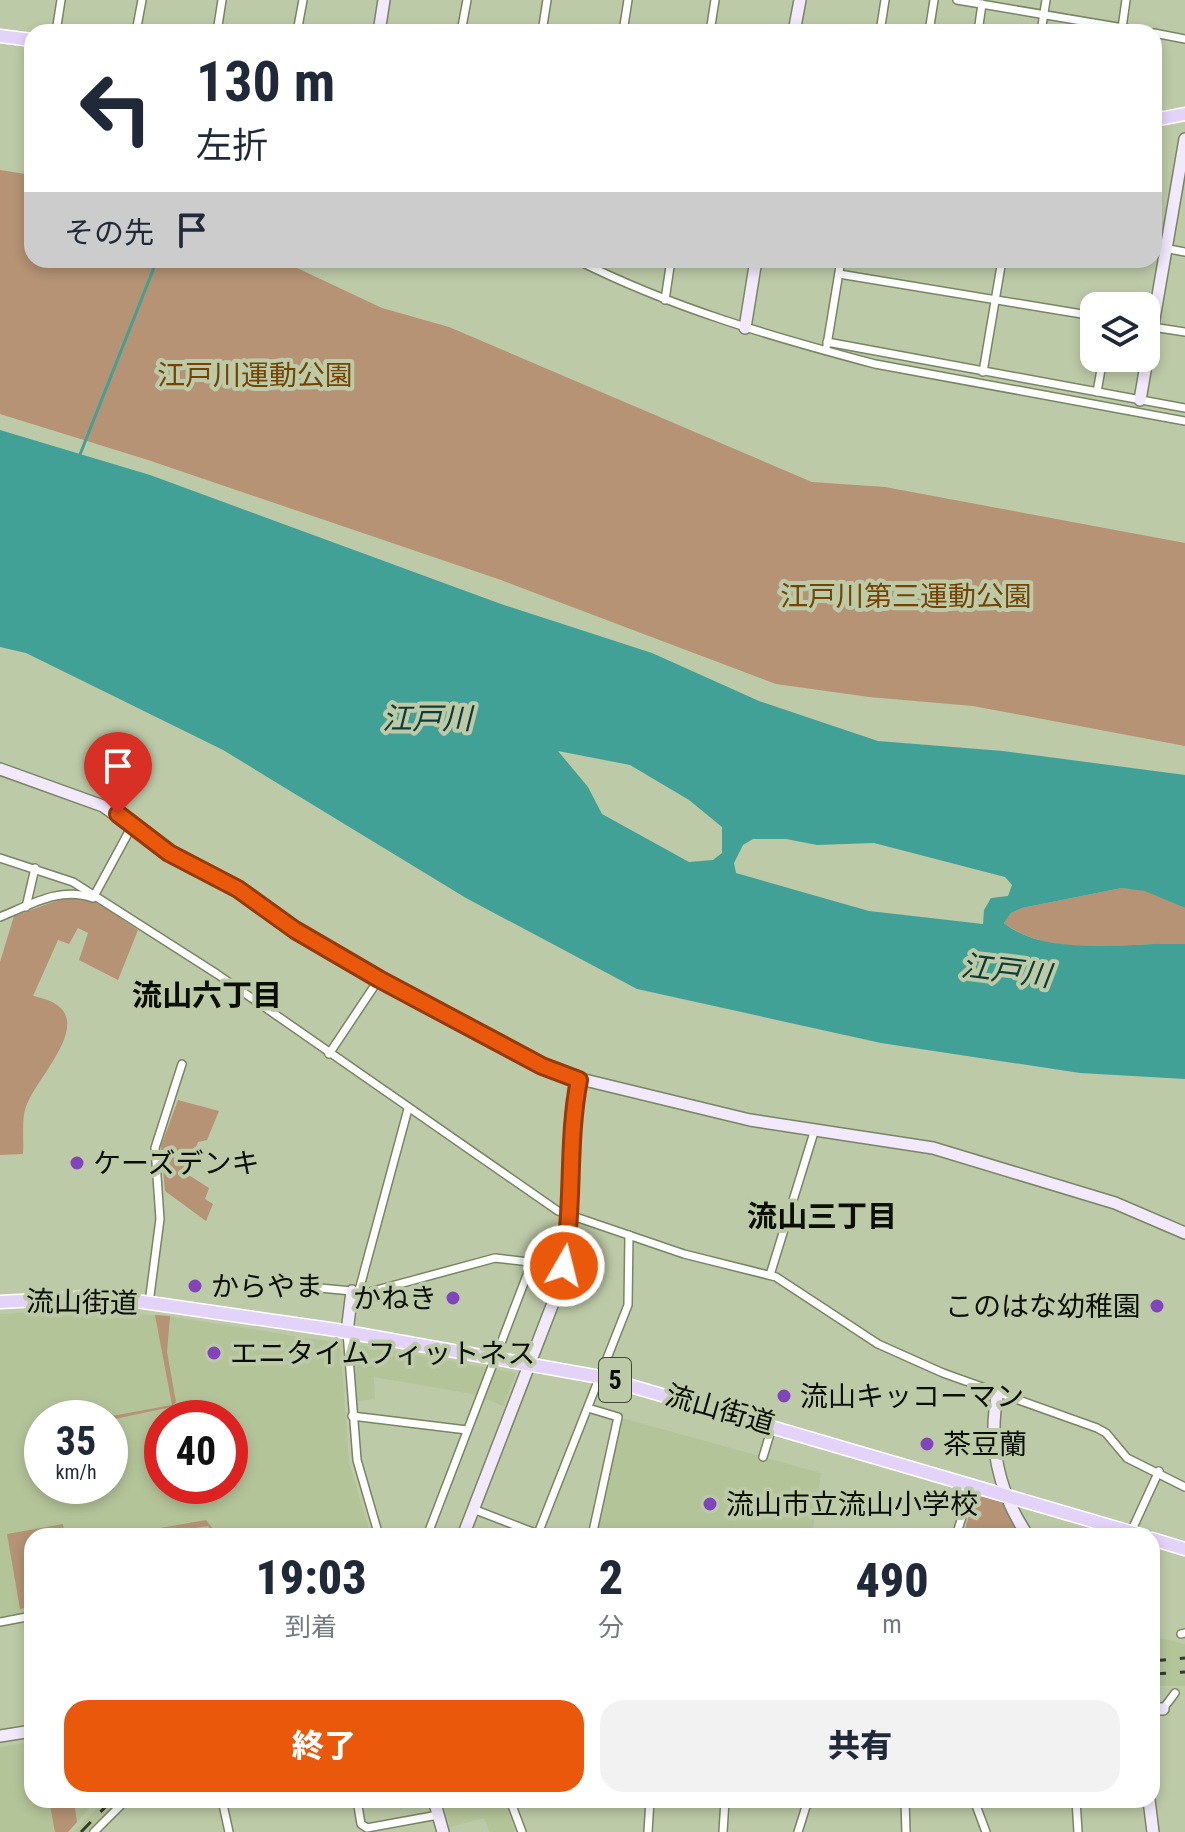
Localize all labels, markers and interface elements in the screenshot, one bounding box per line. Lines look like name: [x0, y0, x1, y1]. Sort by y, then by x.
text: 130 m: [196, 49, 335, 115]
icon: left: [64, 56, 168, 160]
text: 左折: [196, 125, 268, 167]
icon: arrive: [170, 208, 214, 252]
text: その先: [64, 215, 154, 250]
map controls: [1080, 292, 1160, 372]
button: layers: [1080, 292, 1160, 372]
park label: 江戸川運動公園: [157, 359, 353, 392]
park label: 江戸川第三運動公園: [780, 580, 1032, 613]
water label: 江戸川: [382, 701, 475, 736]
pin: [84, 732, 152, 814]
icon: arrive: [96, 744, 140, 788]
water label: 江戸川: [959, 948, 1056, 994]
district label: 流山六丁目: [132, 978, 282, 1013]
place label: ケーズデンキ: [93, 1147, 260, 1180]
marker: ケーズデンキ: [68, 1154, 86, 1172]
district label: 流山三丁目: [747, 1199, 897, 1234]
position arrow: [522, 1224, 606, 1308]
place label: からやま: [211, 1270, 323, 1303]
marker: からやま: [186, 1277, 204, 1295]
place label: かねき: [353, 1282, 437, 1315]
street label: 流山街道: [26, 1285, 138, 1320]
marker: かねき: [444, 1289, 462, 1307]
place label: このはな幼稚園: [945, 1290, 1141, 1323]
marker: このはな幼稚園: [1148, 1297, 1166, 1315]
place label: エニタイムフィットネス: [230, 1337, 535, 1370]
marker: エニタイムフィットネス: [205, 1344, 223, 1362]
road number: 5: [599, 1358, 631, 1402]
street label: 流山街道: [661, 1378, 778, 1441]
place label: 流山キッコーマン: [800, 1380, 1024, 1413]
marker: 流山キッコーマン: [775, 1387, 793, 1405]
speed limit sign: 40: [144, 1400, 248, 1504]
text: 35: [56, 1418, 96, 1465]
place label: 茶豆蘭: [943, 1428, 1027, 1461]
marker: 茶豆蘭: [918, 1435, 936, 1453]
text: km/h: [55, 1460, 97, 1484]
place label: 流山市立流山小学校: [726, 1488, 978, 1521]
marker: 流山市立流山小学校: [701, 1495, 719, 1513]
text: 19:03: [255, 1549, 367, 1606]
text: 2: [599, 1549, 623, 1606]
text: 490: [855, 1552, 929, 1609]
text: m: [882, 1609, 902, 1639]
text: 到着: [285, 1612, 337, 1642]
text: 分: [598, 1612, 624, 1642]
button: 終了: [64, 1700, 584, 1792]
button: 共有: [600, 1700, 1120, 1792]

